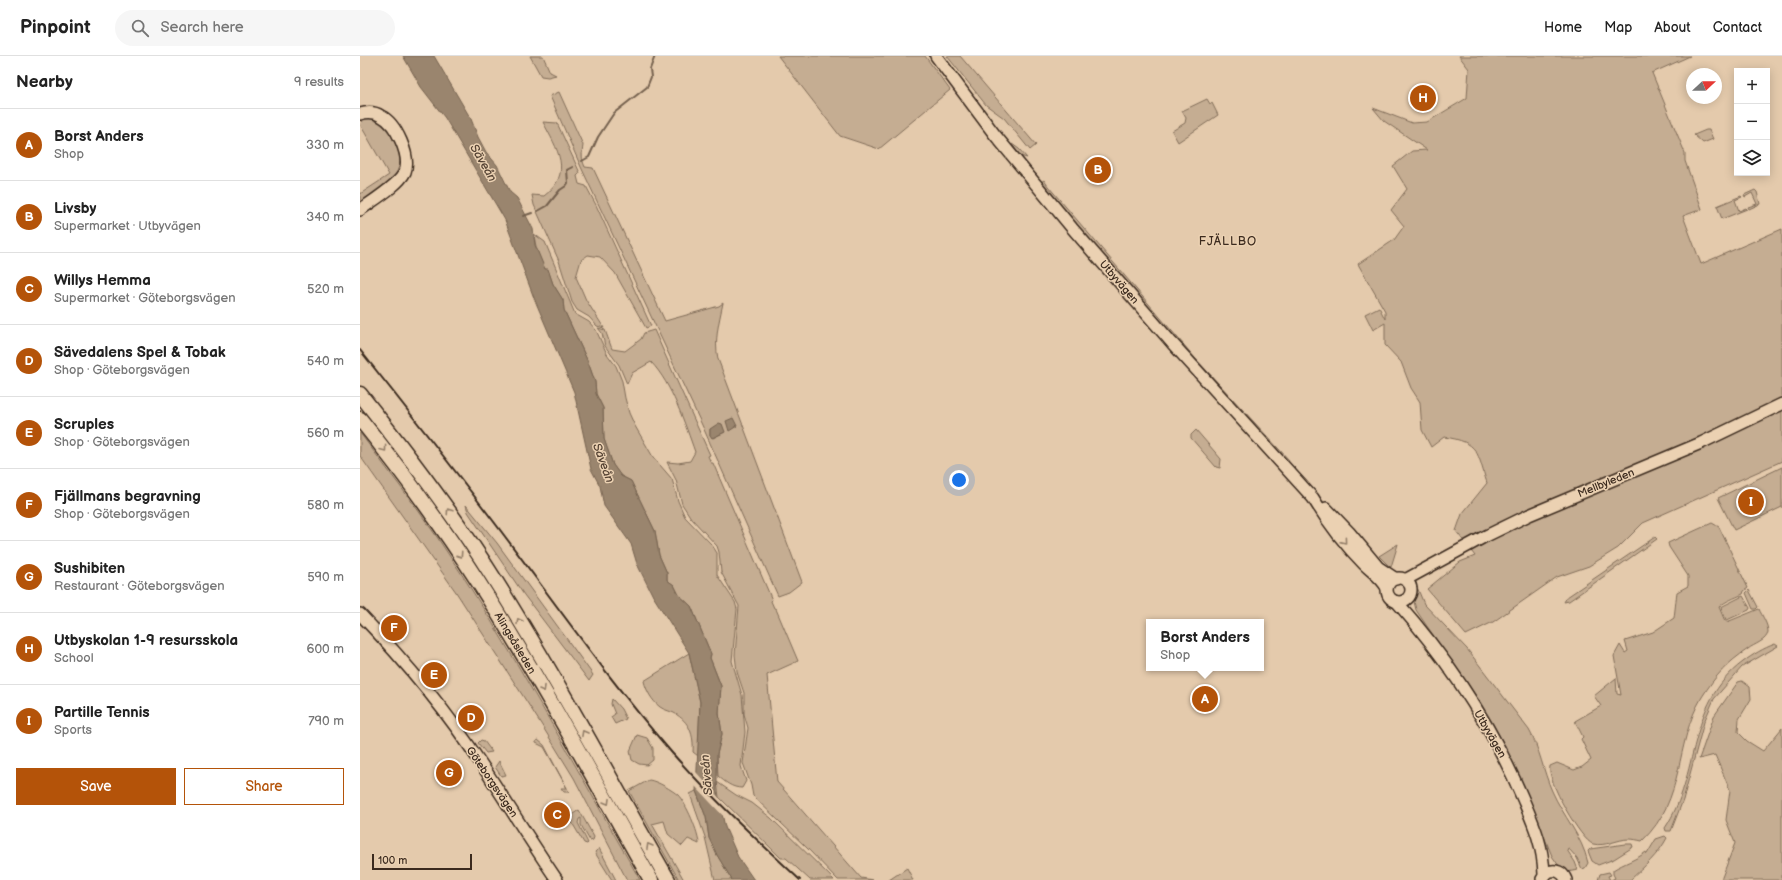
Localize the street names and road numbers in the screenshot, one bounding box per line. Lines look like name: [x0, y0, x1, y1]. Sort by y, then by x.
street label: Utbyvägen: [1097, 258, 1141, 306]
street label: Mellbyleden: [1576, 466, 1636, 500]
street label: Alingsåsleden: [492, 610, 538, 676]
street label: Utbyvägen: [1471, 708, 1509, 760]
street label: Göteborgsvägen: [464, 744, 520, 820]

